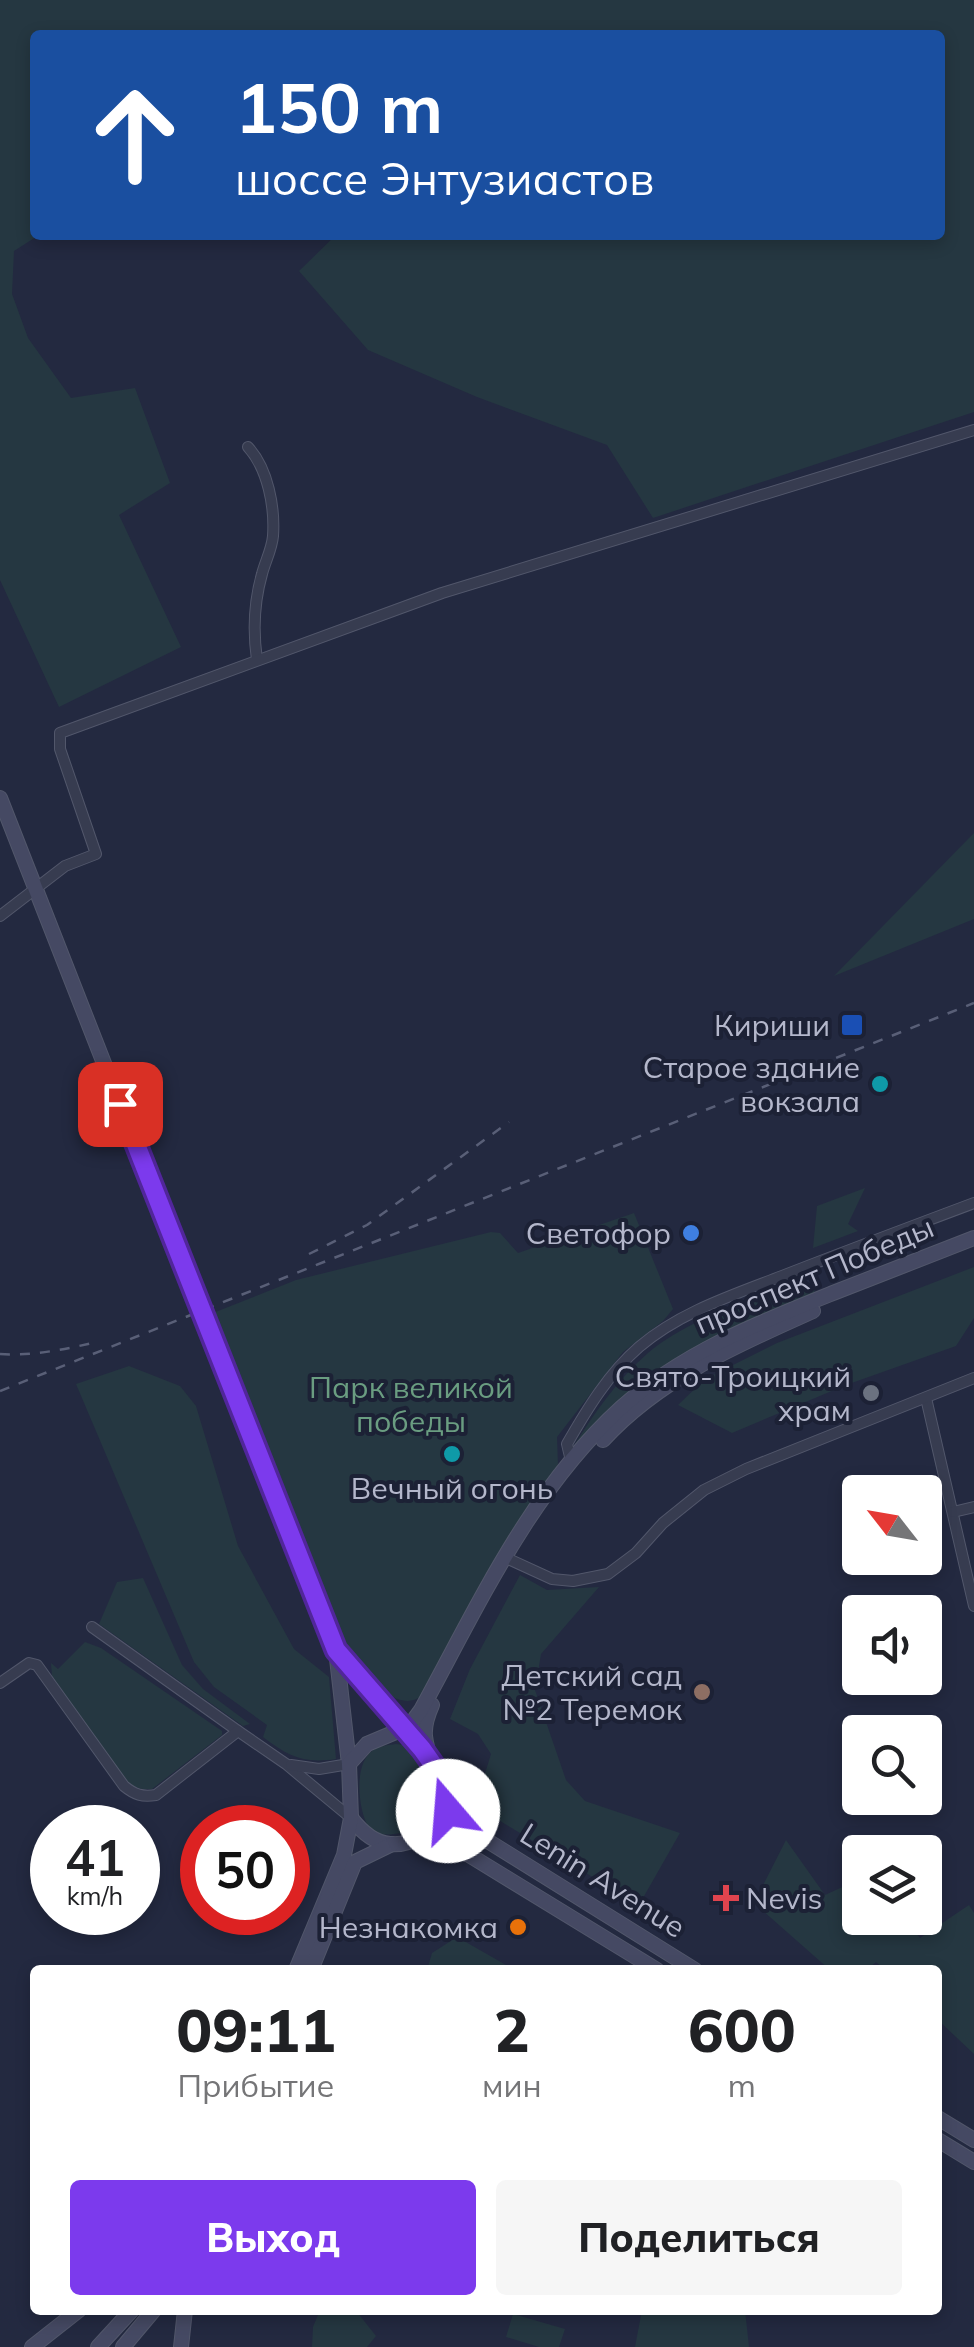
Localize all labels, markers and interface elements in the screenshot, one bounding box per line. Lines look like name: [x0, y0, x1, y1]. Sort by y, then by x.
text: 150 m: [235, 63, 443, 151]
icon: ahead: [70, 70, 200, 200]
text: шоссе Энтузиастов: [235, 150, 654, 206]
place label: Кириши: [714, 1006, 830, 1044]
marker: Кириши: [839, 1012, 865, 1038]
place label: Старое здание вокзала: [643, 1048, 860, 1120]
pin: [78, 1062, 163, 1147]
marker: Старое здание вокзала: [869, 1073, 891, 1095]
icon: arrive: [93, 1077, 148, 1132]
street label: проспект Победы: [689, 1208, 939, 1342]
place label: Светофор: [526, 1214, 671, 1252]
marker: Светофор: [680, 1222, 702, 1244]
place label: Свято-Троицкий храм: [615, 1357, 851, 1429]
park label: Парк великой победы: [309, 1368, 513, 1440]
marker: Свято-Троицкий храм: [860, 1382, 882, 1404]
marker: Вечный огонь: [441, 1443, 463, 1465]
place label: Вечный огонь: [351, 1469, 553, 1507]
north arrow: [842, 1475, 942, 1575]
map controls: [842, 1475, 942, 1935]
button: sound: [842, 1595, 942, 1695]
place label: Детский сад №2 Теремок: [501, 1656, 683, 1728]
marker: Детский сад №2 Теремок: [691, 1681, 713, 1703]
button: search: [842, 1715, 942, 1815]
position arrow: [396, 1759, 500, 1863]
speed limit sign: 50: [180, 1805, 310, 1935]
street label: Lenin Avenue: [514, 1814, 692, 1946]
text: 41: [65, 1826, 125, 1889]
button: layers: [842, 1835, 942, 1935]
place label: Nevis: [746, 1879, 823, 1917]
text: km/h: [67, 1880, 123, 1911]
marker: Nevis: [715, 1887, 737, 1909]
place label: Незнакомка: [319, 1908, 498, 1946]
marker: Незнакомка: [507, 1916, 529, 1938]
text: 09:11: [176, 1992, 336, 2067]
text: 2: [494, 1992, 530, 2067]
text: 600: [688, 1992, 796, 2067]
text: Прибытие: [178, 2065, 334, 2105]
text: мин: [482, 2065, 542, 2105]
text: m: [728, 2065, 756, 2105]
button: Выход: [70, 2180, 476, 2295]
button: Поделиться: [496, 2180, 902, 2295]

